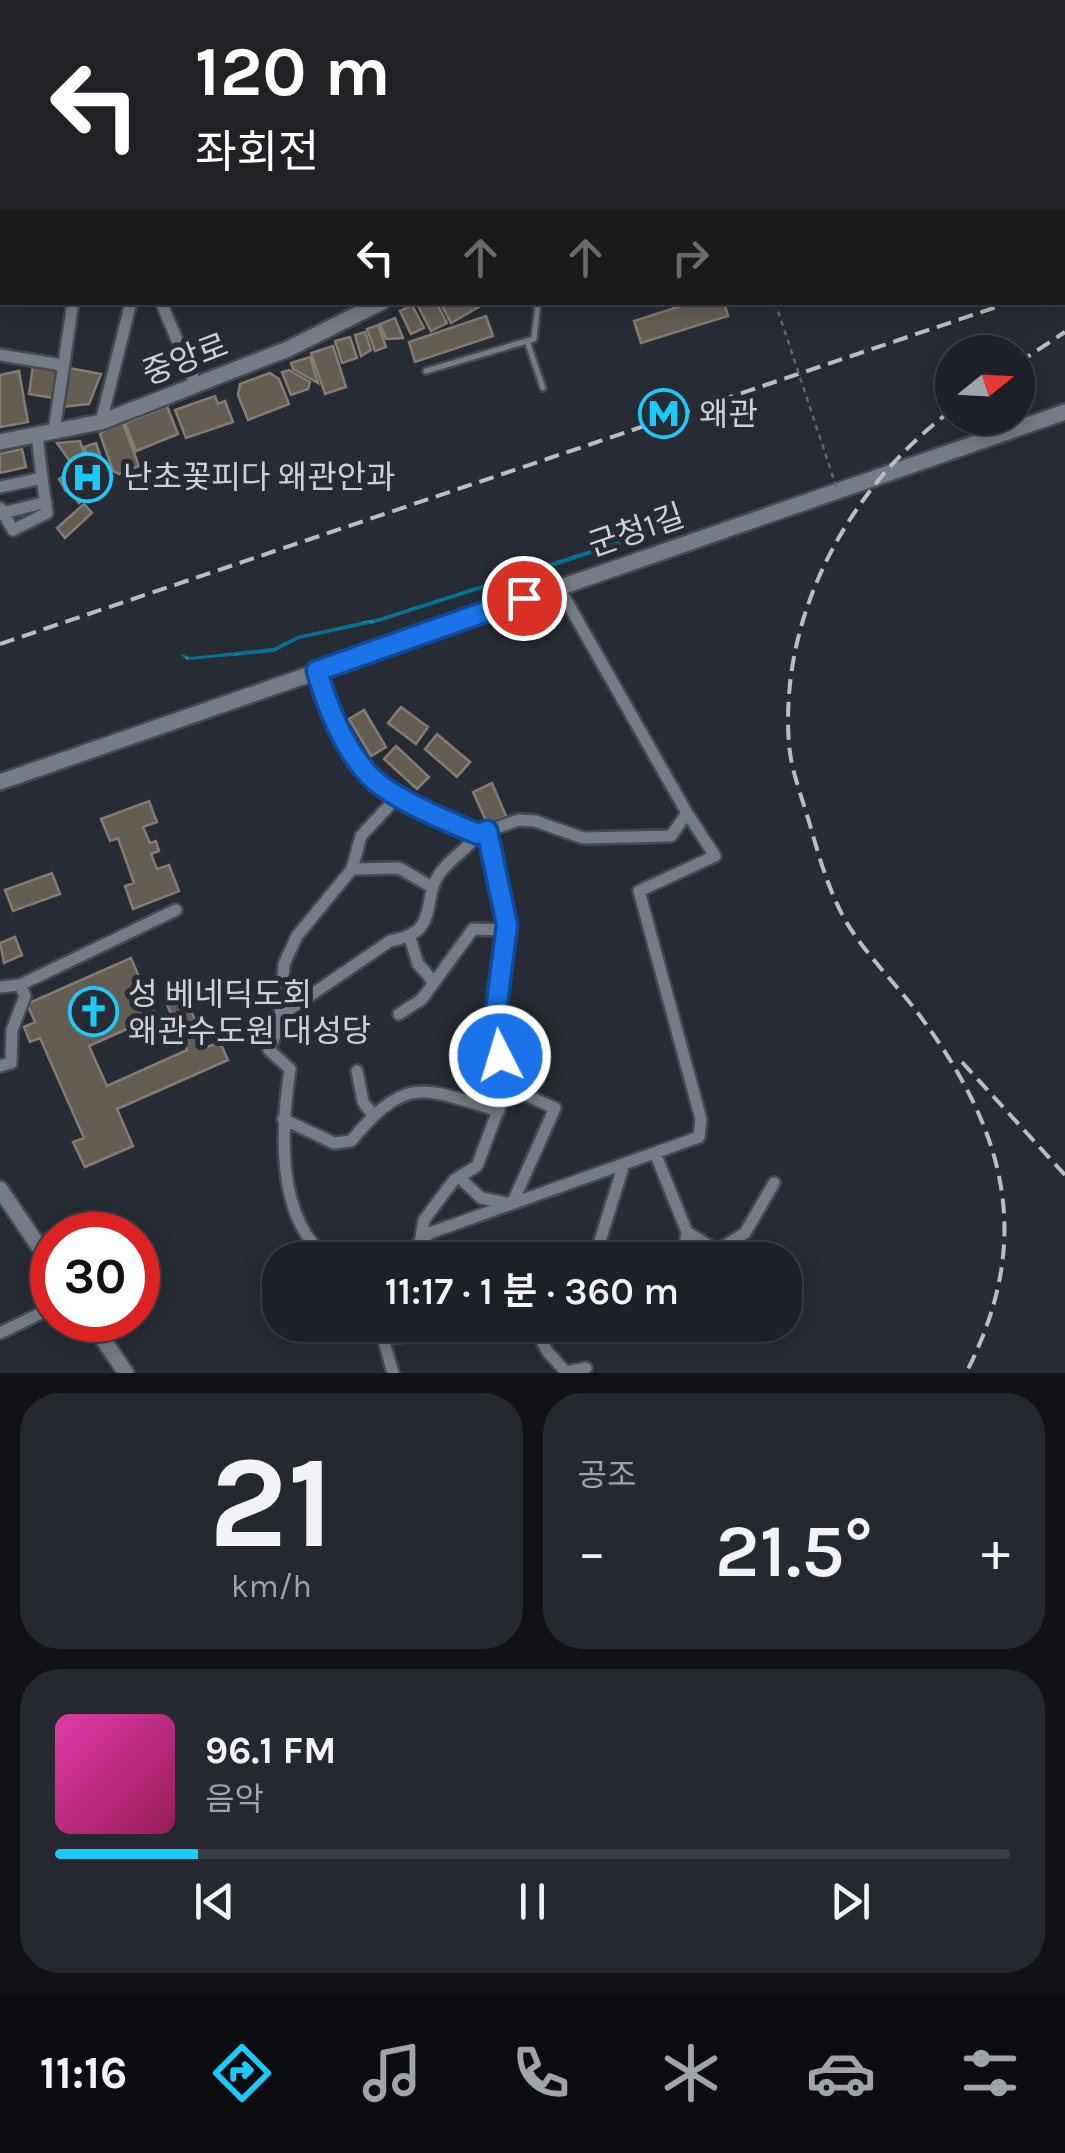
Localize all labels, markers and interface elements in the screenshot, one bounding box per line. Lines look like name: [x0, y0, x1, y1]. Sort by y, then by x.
text: 120 m: [195, 31, 391, 113]
icon: left: [30, 40, 160, 170]
text: 좌회전: [195, 126, 319, 178]
icon: left: [348, 230, 403, 285]
icon: ahead: [453, 230, 508, 285]
icon: ahead: [558, 230, 613, 285]
icon: right: [663, 230, 718, 285]
street label: 중앙로: [137, 326, 233, 393]
north arrow: [935, 335, 1035, 435]
map controls: [935, 335, 1035, 435]
metro station icon: 왜관: [638, 388, 690, 440]
place label: 왜관: [699, 396, 758, 433]
hospital icon: 난초꽃피다 왜관안과: [62, 451, 114, 503]
place label: 난초꽃피다 왜관안과: [123, 459, 396, 496]
street label: 군청1길: [583, 497, 689, 564]
pin: [482, 556, 567, 641]
icon: arrive: [497, 571, 552, 626]
place label: 성 베네딕도회 왜관수도원 대성당: [128, 976, 371, 1050]
church icon: 성 베네딕도회 왜관수도원 대성당: [67, 986, 119, 1038]
position arrow: [448, 1004, 552, 1108]
speed limit sign: 30: [30, 1212, 160, 1342]
text: 11:17 · 1 분 · 360 m: [385, 1269, 679, 1314]
text: 21: [209, 1427, 334, 1579]
text: 공조: [578, 1457, 636, 1494]
text: 21.5°: [715, 1507, 873, 1595]
text: −: [578, 1520, 606, 1584]
text: +: [981, 1520, 1010, 1584]
text: km/h: [231, 1568, 312, 1605]
text: 96.1 FM: [205, 1728, 337, 1773]
text: 음악: [205, 1781, 264, 1818]
icon: previous: [187, 1874, 242, 1929]
icon: pause: [505, 1874, 560, 1929]
icon: next: [823, 1874, 878, 1929]
icon: directions: [207, 2038, 277, 2108]
icon: music: [357, 2038, 427, 2108]
icon: phone: [506, 2038, 576, 2108]
icon: climate: [656, 2038, 726, 2108]
icon: car: [806, 2038, 876, 2108]
icon: filters: [955, 2038, 1025, 2108]
text: 11:16: [40, 2047, 127, 2099]

